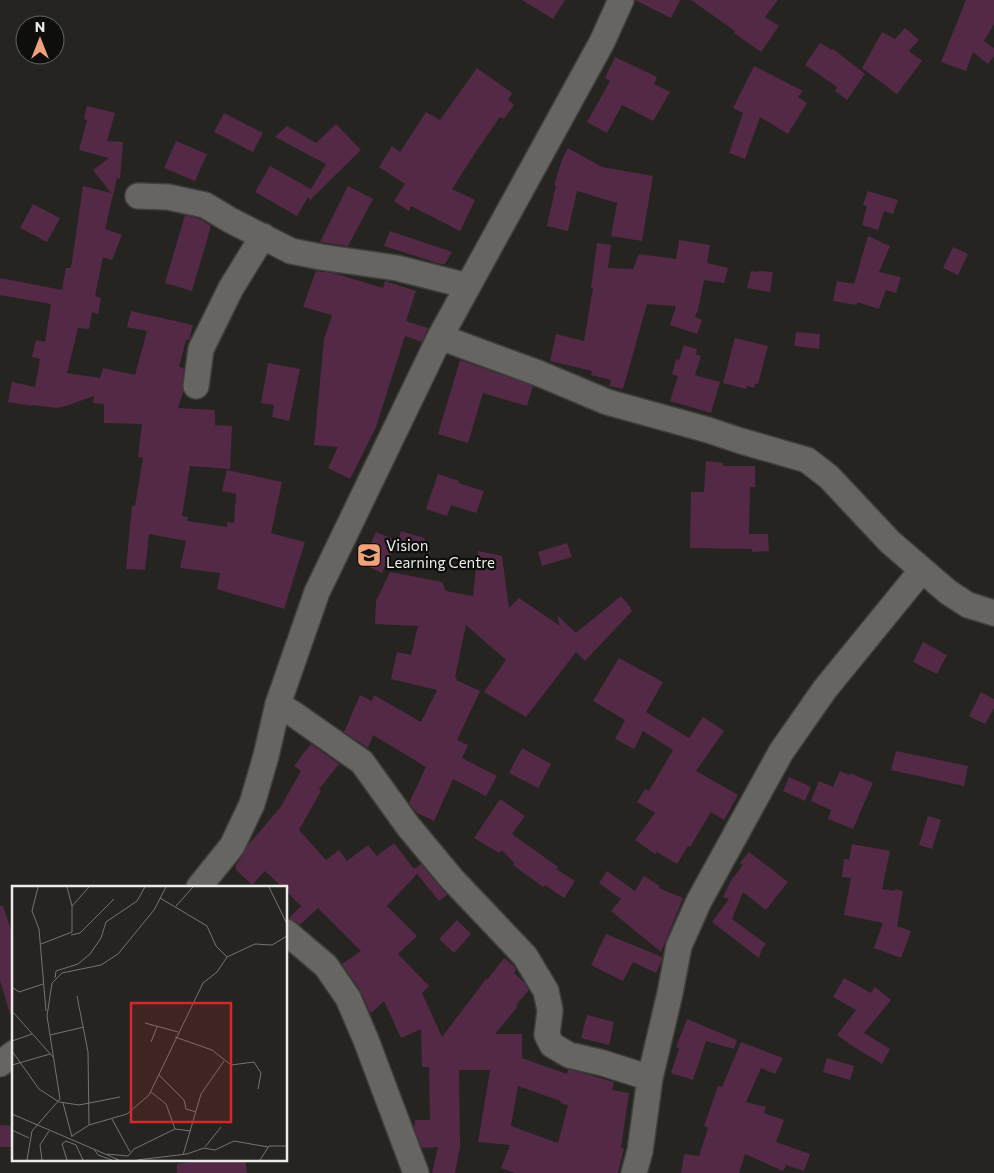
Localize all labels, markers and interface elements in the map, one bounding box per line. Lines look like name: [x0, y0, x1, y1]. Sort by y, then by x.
north arrow: [15, 15, 65, 65]
text: N: [35, 18, 45, 35]
place label: Vision Learning Centre: [386, 536, 495, 571]
school or university icon: Vision Learning Centre: [356, 542, 382, 568]
inset map: [12, 886, 288, 1160]

